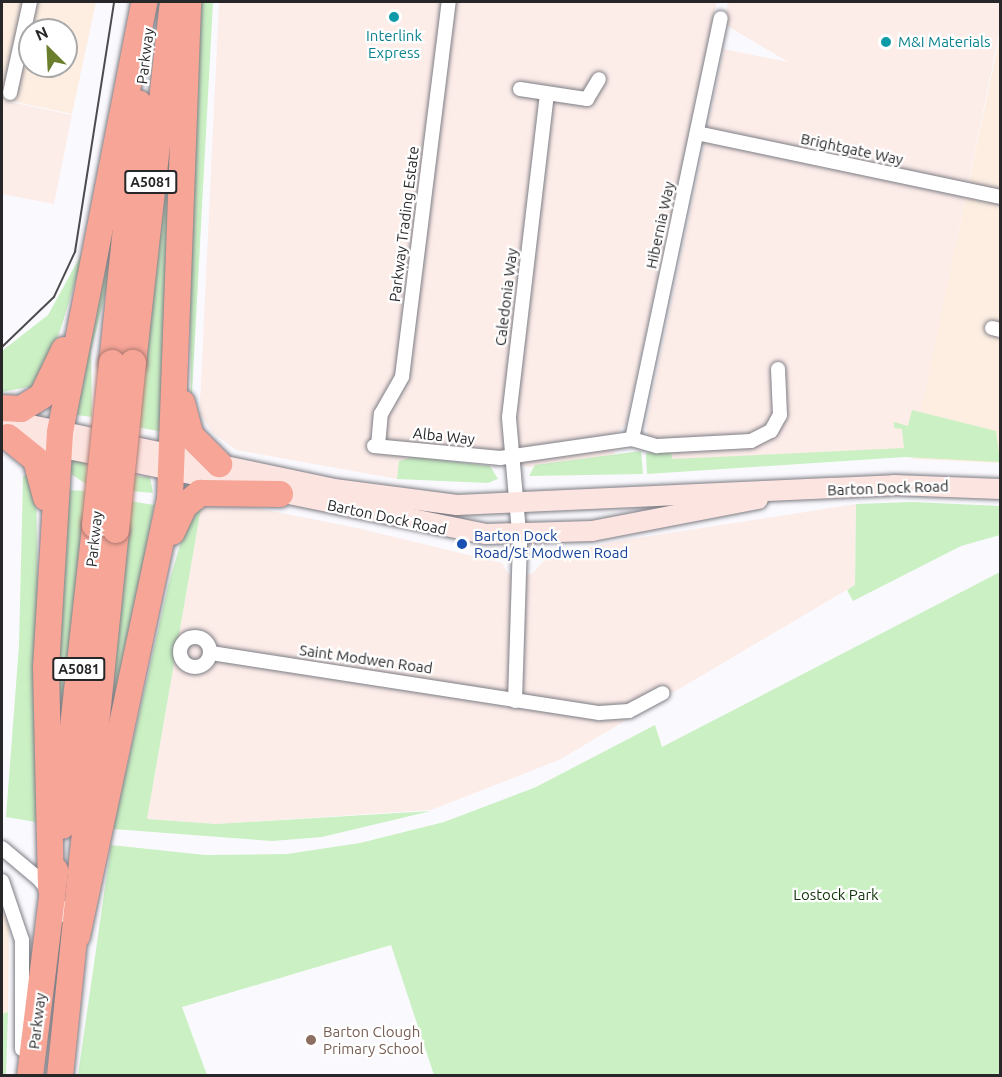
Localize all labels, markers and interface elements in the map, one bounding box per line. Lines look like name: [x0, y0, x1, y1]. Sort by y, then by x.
marker: Interlink Express: [387, 10, 401, 24]
north arrow: [18, 18, 78, 78]
text: N: [32, 23, 51, 44]
place label: Interlink Express: [366, 26, 422, 61]
street label: Parkway: [133, 27, 157, 85]
place label: M&I Materials: [898, 33, 990, 51]
marker: M&I Materials: [879, 35, 893, 49]
street label: Brightgate Way: [799, 129, 905, 169]
street label: Parkway Trading Estate: [386, 145, 422, 303]
road number: A5081: [124, 171, 178, 193]
street label: Hibernia Way: [642, 180, 678, 270]
street label: Caledonia Way: [491, 247, 521, 347]
street label: Alba Way: [412, 424, 476, 448]
street label: Barton Dock Road: [827, 477, 949, 499]
street label: Barton Dock Road: [326, 496, 448, 538]
street label: Parkway: [82, 510, 106, 568]
place label: Barton Dock Road/St Modwen Road: [474, 526, 628, 561]
marker: Barton Dock Road/St Modwen Road: [455, 537, 469, 551]
street label: Saint Modwen Road: [298, 641, 434, 677]
road number: A5081: [52, 658, 106, 680]
park label: Lostock Park: [793, 886, 879, 904]
street label: Parkway: [25, 992, 49, 1050]
place label: Barton Clough Primary School: [323, 1022, 424, 1057]
marker: Barton Clough Primary School: [304, 1033, 318, 1047]

